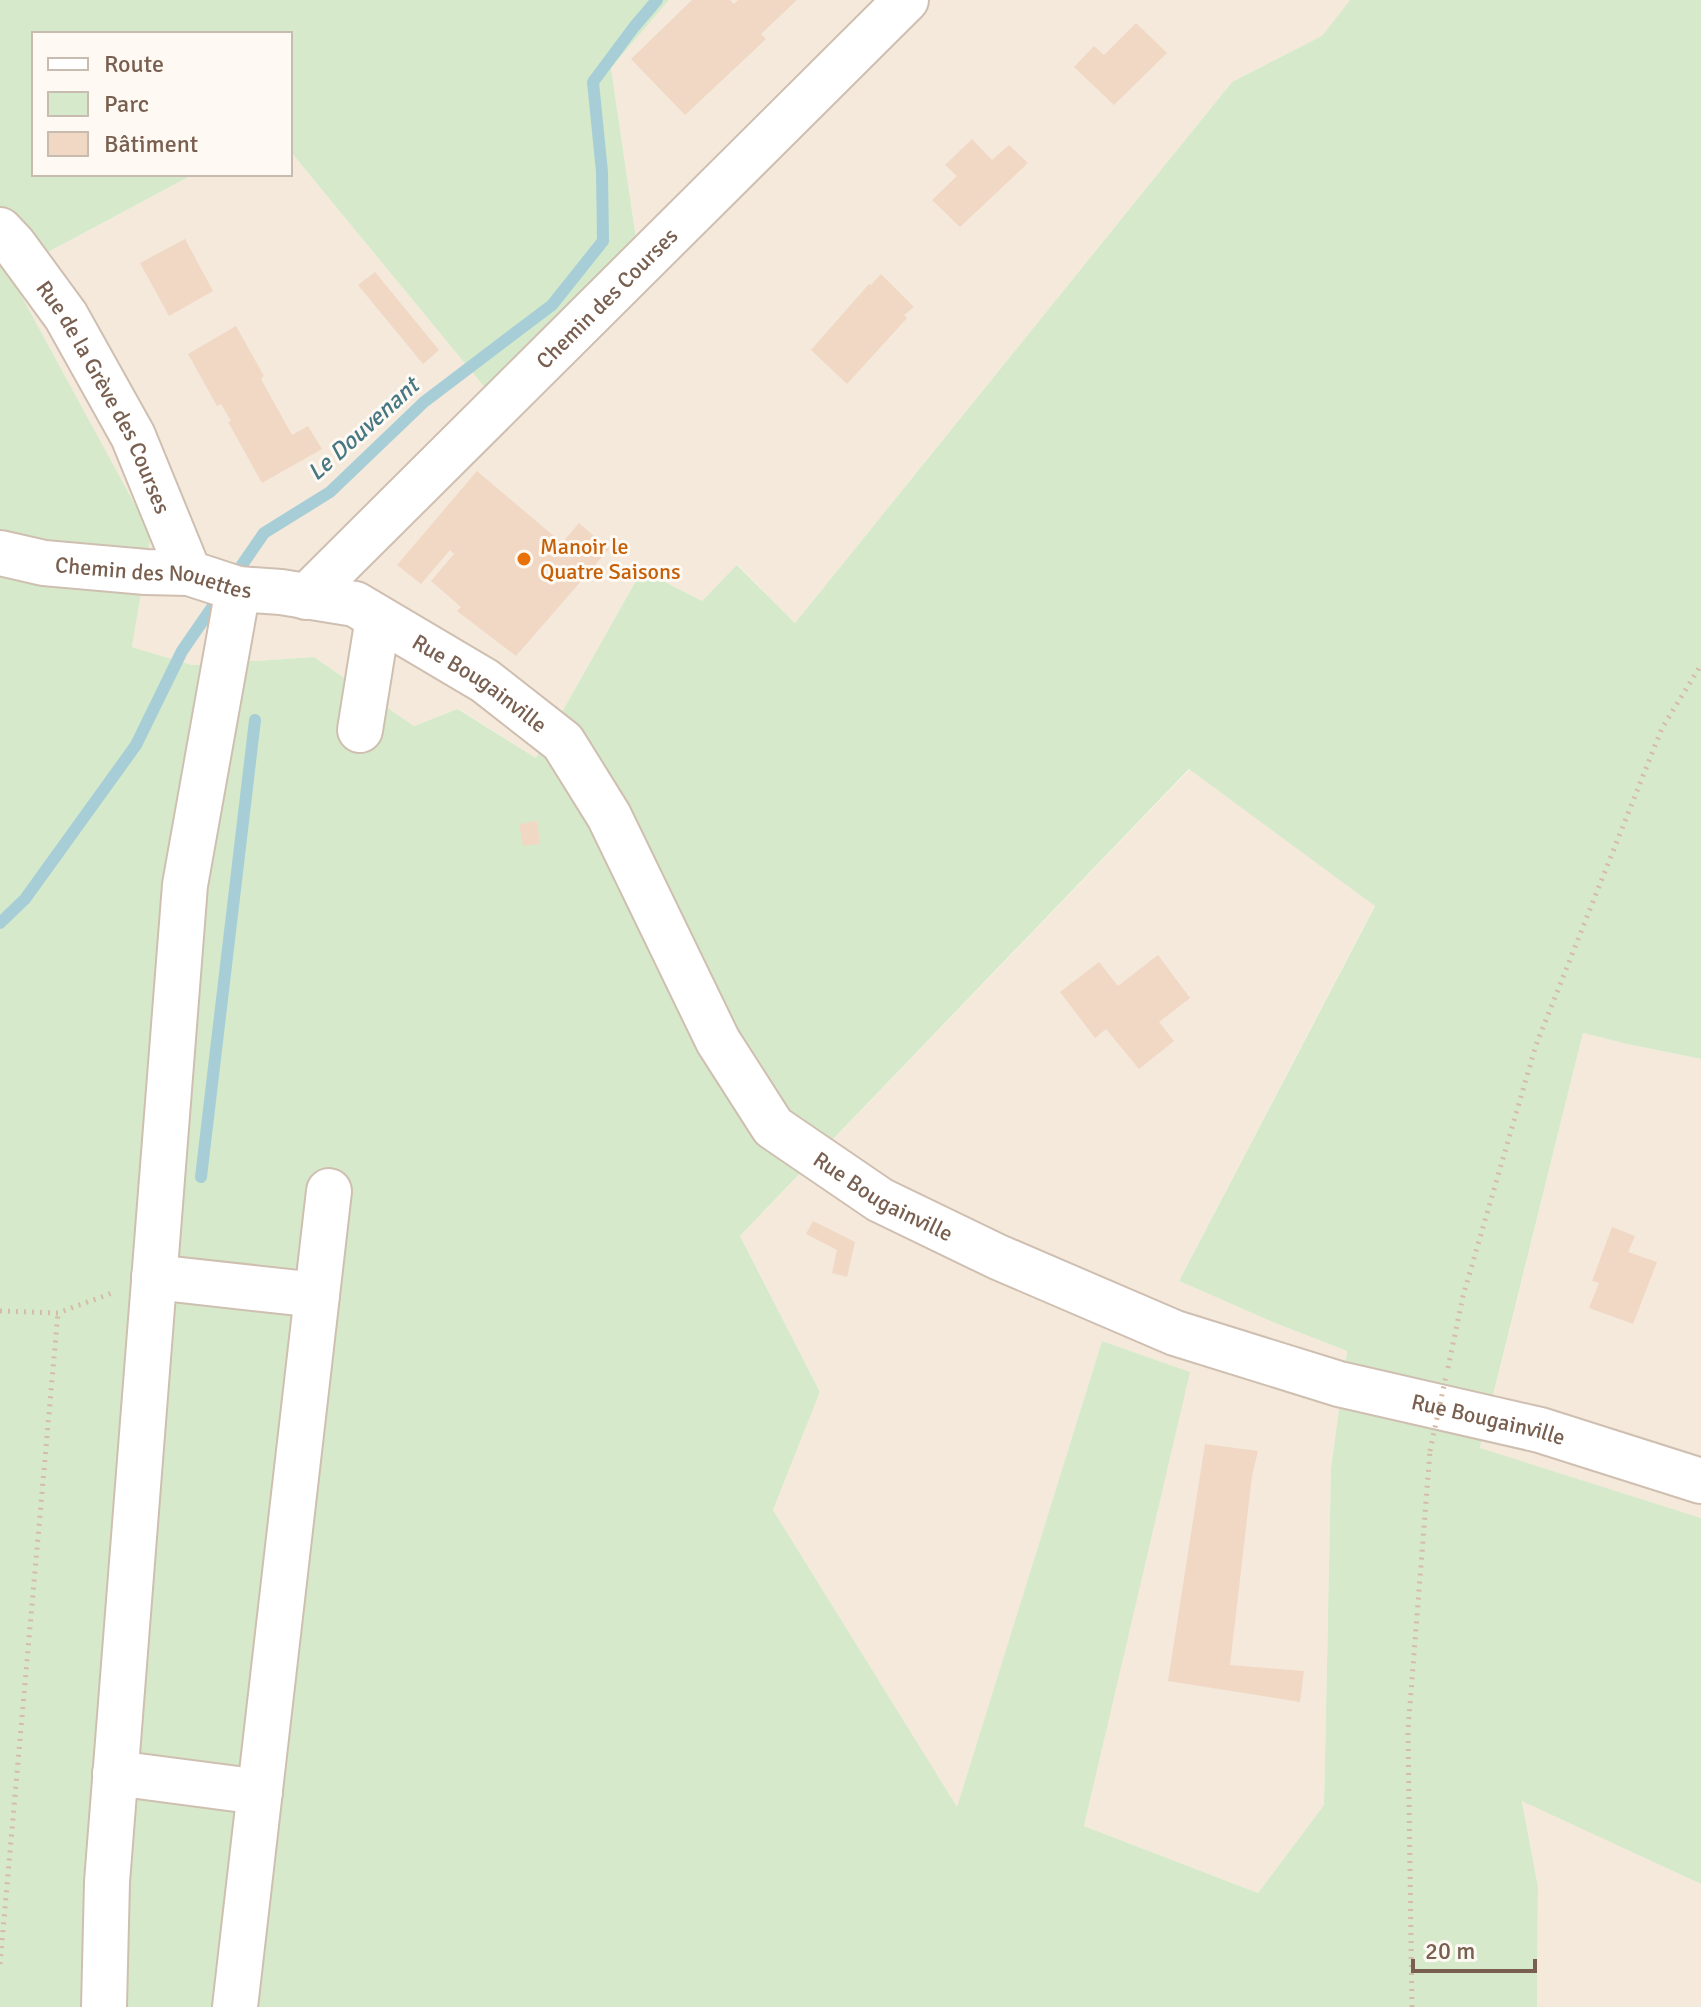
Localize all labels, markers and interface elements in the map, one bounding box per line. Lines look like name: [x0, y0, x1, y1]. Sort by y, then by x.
legend: [32, 32, 292, 176]
text: Route: [104, 49, 164, 79]
text: Parc: [104, 89, 149, 119]
text: Bâtiment: [104, 129, 198, 159]
street label: Chemin des Courses: [530, 222, 683, 374]
street label: Rue de la Grève des Courses: [30, 275, 176, 518]
water label: Le Douvenant: [301, 369, 427, 487]
place label: Manoir le Quatre Saisons: [540, 533, 681, 585]
marker: Manoir le Quatre Saisons: [515, 550, 533, 568]
street label: Chemin des Nouettes: [54, 551, 252, 604]
street label: Rue Bougainville: [408, 628, 552, 738]
street label: Rue Bougainville: [808, 1146, 957, 1247]
street label: Rue Bougainville: [1409, 1388, 1569, 1451]
scale bar: [1413, 1923, 1535, 1973]
text: 20 m: [1425, 1936, 1475, 1966]

